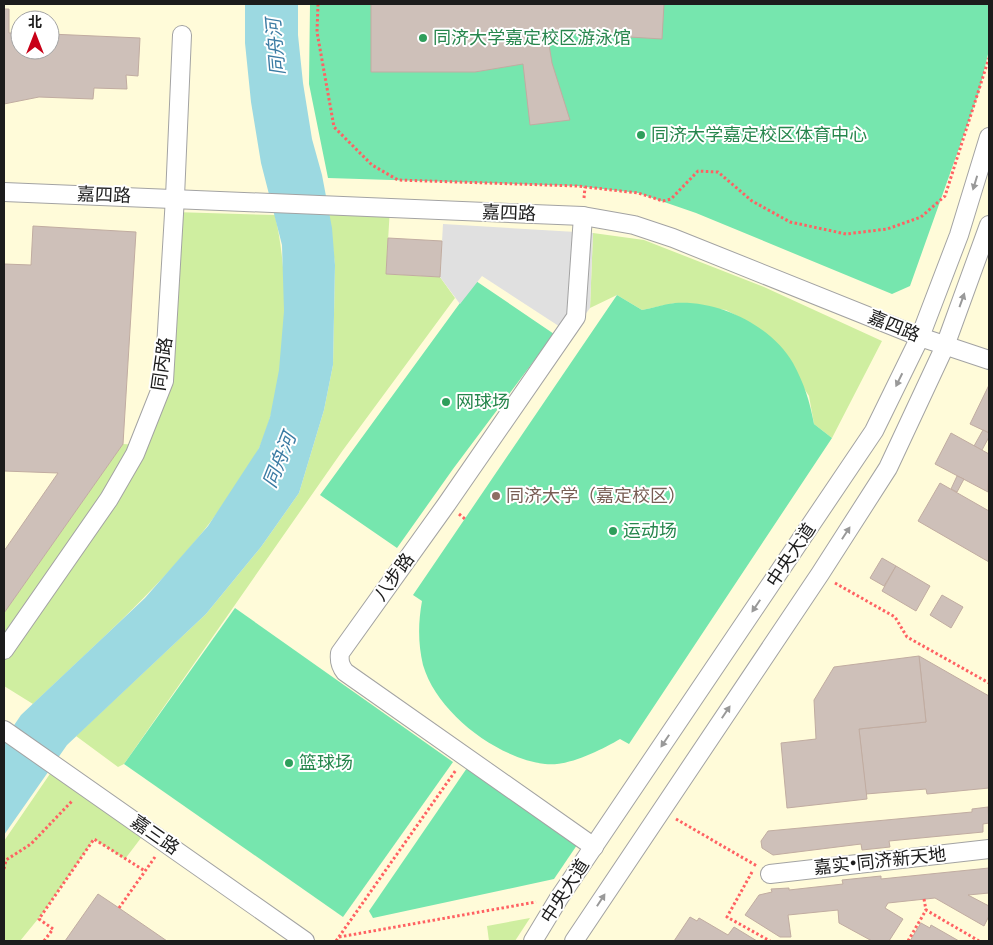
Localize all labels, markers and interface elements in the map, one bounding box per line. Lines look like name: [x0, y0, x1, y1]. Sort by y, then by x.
north arrow: [10, 10, 60, 60]
text: 北: [28, 14, 42, 31]
water label: 同舟河: [262, 14, 289, 76]
place label: 同济大学嘉定校区游泳馆: [433, 27, 631, 49]
marker: 同济大学嘉定校区游泳馆: [417, 32, 429, 44]
place label: 同济大学嘉定校区体育中心: [651, 124, 867, 146]
marker: 同济大学嘉定校区体育中心: [635, 129, 647, 141]
one-way arrow: [970, 176, 978, 191]
street label: 嘉四路: [77, 183, 131, 207]
street label: 嘉四路: [482, 201, 536, 225]
one-way arrow: [958, 292, 966, 307]
street label: 嘉四路: [865, 306, 923, 346]
street label: 同丙路: [147, 336, 177, 392]
one-way arrow: [894, 373, 903, 388]
place label: 网球场: [456, 391, 510, 413]
marker: 网球场: [440, 396, 452, 408]
water label: 同舟河: [259, 426, 302, 491]
place label: 同济大学（嘉定校区）: [506, 485, 686, 507]
marker: 同济大学（嘉定校区）: [490, 490, 502, 502]
street label: 中央大道: [762, 519, 820, 591]
place label: 运动场: [623, 520, 677, 542]
marker: 运动场: [607, 525, 619, 537]
one-way arrow: [841, 526, 851, 540]
street label: 八步路: [369, 549, 419, 605]
one-way arrow: [751, 600, 761, 613]
one-way arrow: [721, 705, 731, 718]
one-way arrow: [660, 734, 670, 748]
place label: 篮球场: [299, 752, 353, 774]
marker: 篮球场: [283, 757, 295, 769]
street label: 嘉三路: [127, 811, 183, 859]
street label: 嘉实•同济新天地: [813, 843, 947, 879]
street label: 中央大道: [536, 855, 594, 927]
one-way arrow: [596, 894, 605, 907]

